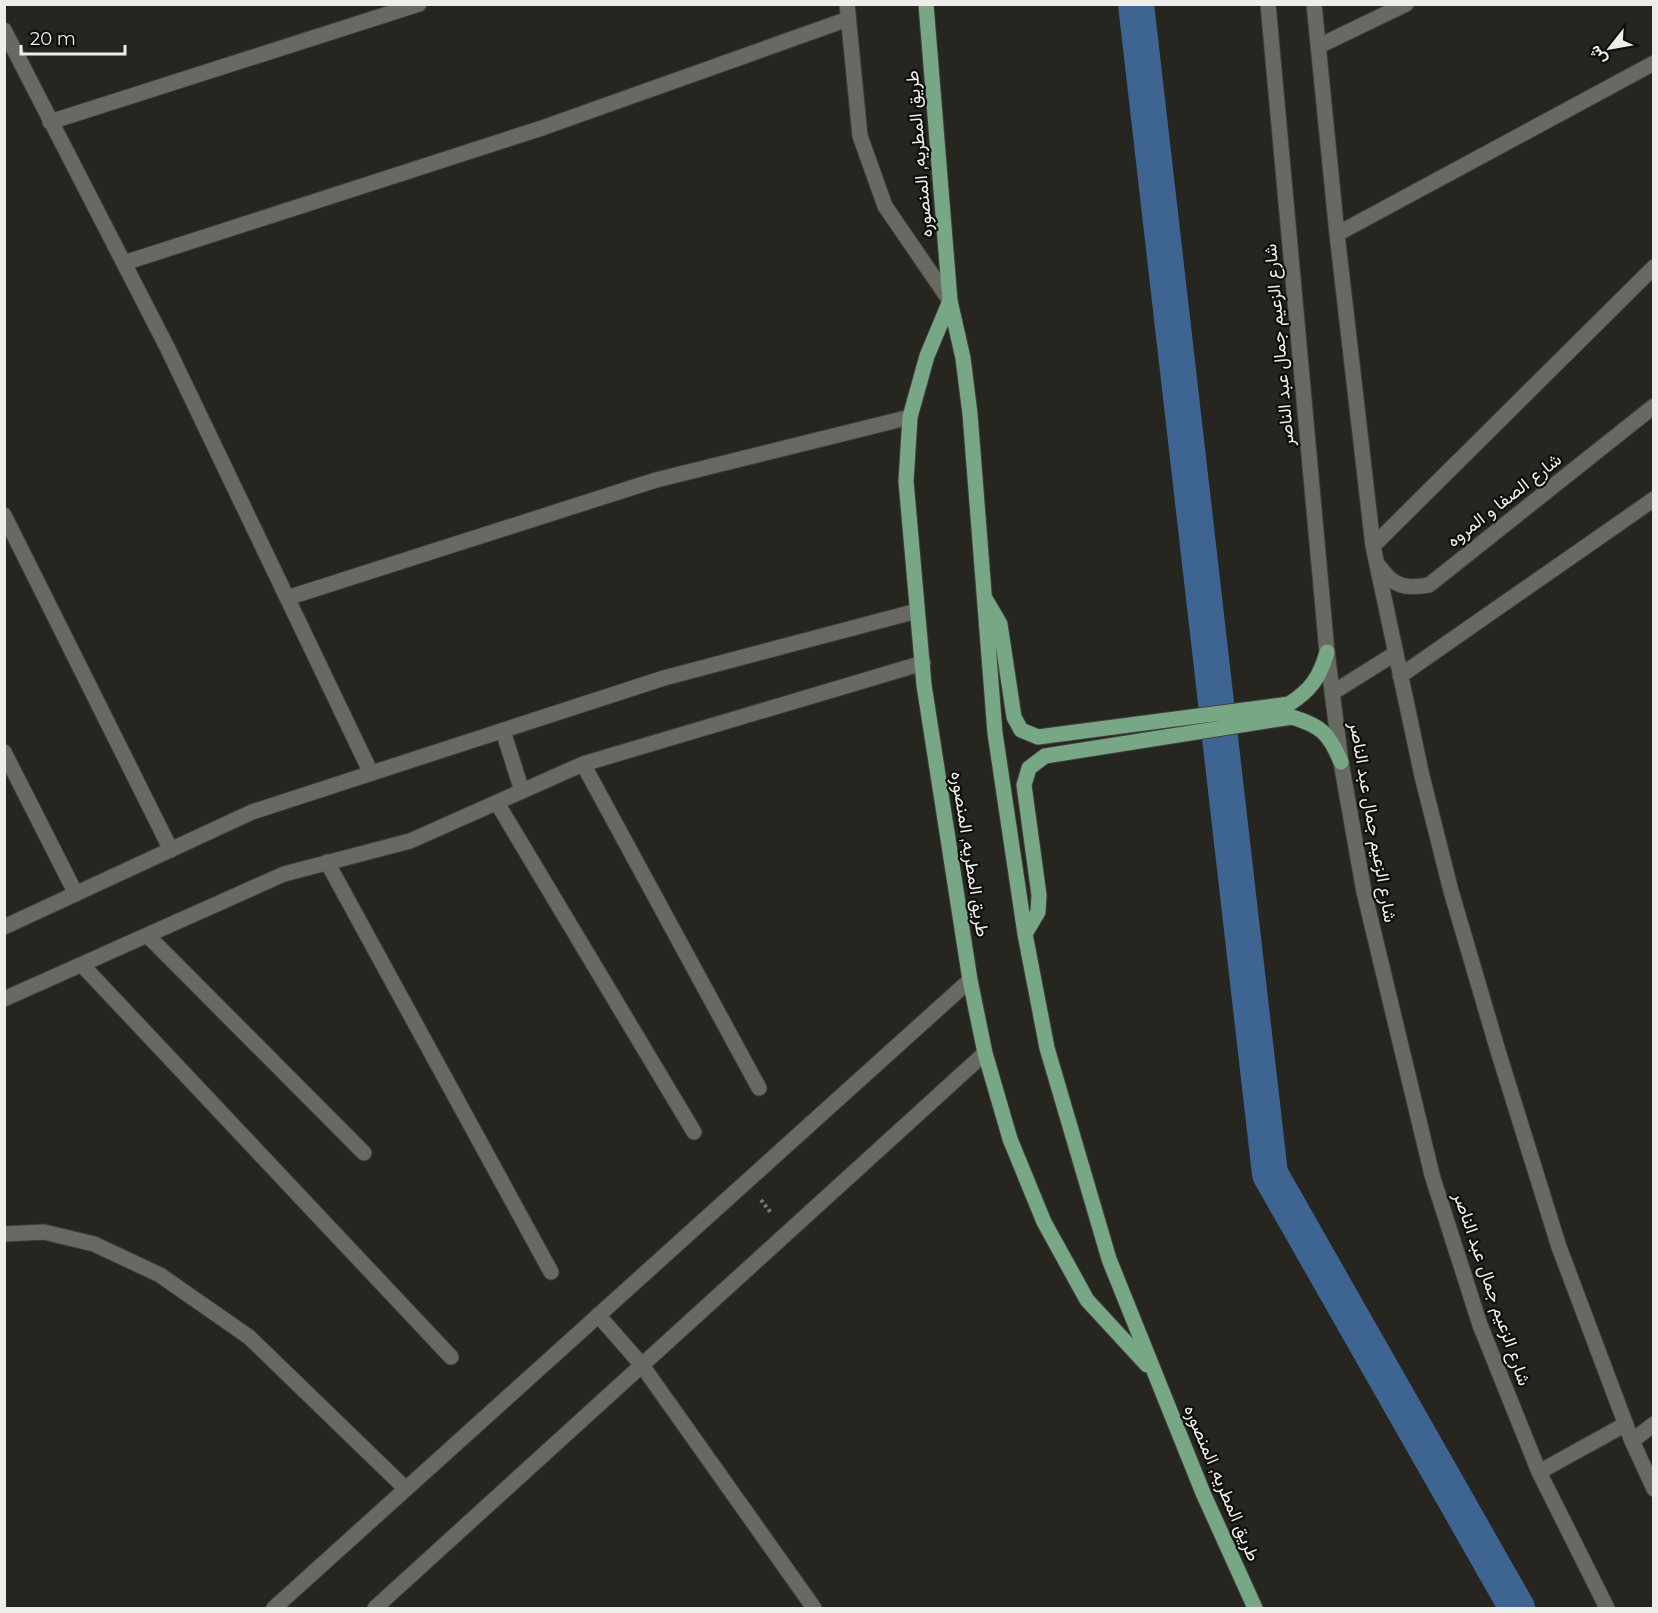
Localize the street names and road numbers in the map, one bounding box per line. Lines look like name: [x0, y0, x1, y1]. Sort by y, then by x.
street label: طريق المطريه, المنصوره: [901, 70, 937, 238]
street label: شارع الزعيم جمال عبد الناصر: [1259, 243, 1300, 448]
street label: شارع الصفا و المروه: [1442, 448, 1566, 552]
street label: شارع الزعيم جمال عبد الناصر: [1343, 719, 1401, 924]
street label: طريق المطريه, المنصوره: [946, 770, 994, 938]
street label: شارع الزعيم جمال عبد الناصر: [1447, 1188, 1535, 1389]
street label: طريق المطريه, المنصوره: [1179, 1402, 1265, 1564]

